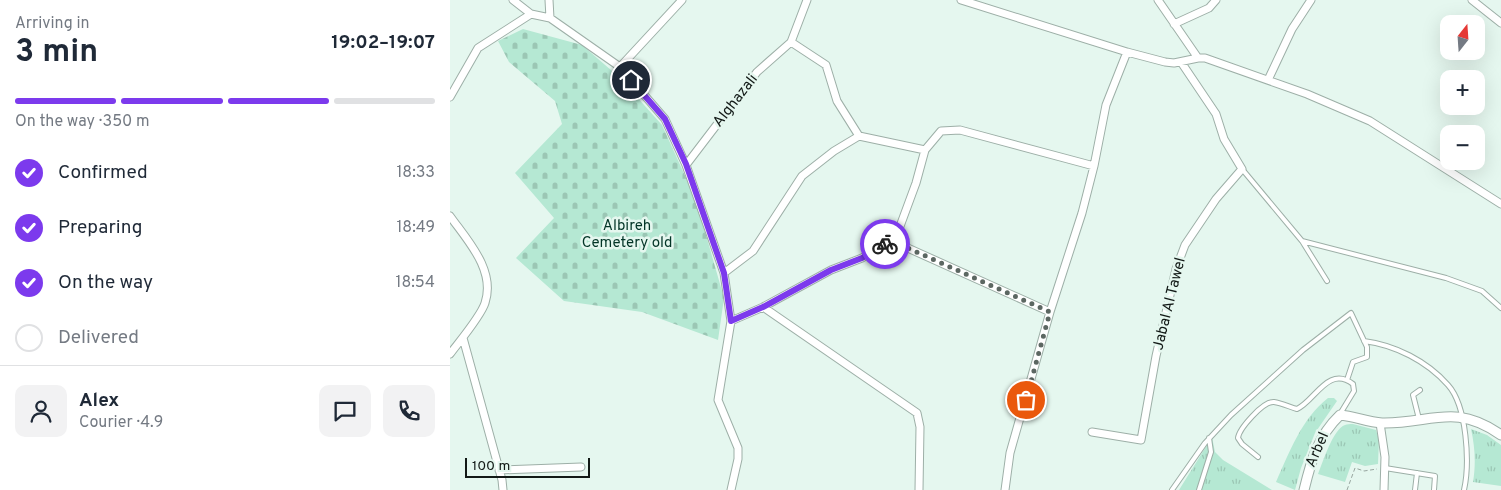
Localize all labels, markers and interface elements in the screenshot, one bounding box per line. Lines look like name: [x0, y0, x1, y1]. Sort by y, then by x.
text: Arriving in: [15, 14, 90, 34]
north arrow: [1440, 15, 1485, 60]
map controls: [1440, 15, 1485, 170]
text: 19:02–19:07: [331, 31, 435, 55]
text: 3 min: [15, 33, 98, 73]
pin: [610, 59, 652, 101]
icon: home: [617, 66, 645, 94]
button: +: [1440, 70, 1485, 115]
street label: Alghazali: [709, 71, 763, 131]
text: On the way · 350 m: [15, 112, 150, 132]
button: −: [1440, 125, 1485, 170]
icon: check: [15, 159, 43, 187]
text: Confirmed: [58, 161, 148, 185]
text: 18:33: [396, 163, 435, 183]
icon: check: [15, 214, 43, 242]
text: Preparing: [58, 216, 142, 240]
park label: Albireh Cemetery old: [582, 217, 672, 253]
text: 18:49: [396, 218, 435, 238]
courier: [860, 219, 910, 269]
icon: bike: [871, 230, 899, 258]
street label: Jabal Al Tawel: [1149, 256, 1191, 352]
icon: check: [15, 269, 43, 297]
text: On the way: [58, 271, 153, 295]
text: 18:54: [395, 273, 435, 293]
text: Delivered: [58, 326, 139, 350]
pin: [1005, 379, 1047, 421]
button: person: [15, 385, 67, 437]
button: chat: [319, 385, 371, 437]
button: phone: [383, 385, 435, 437]
icon: bag: [1012, 386, 1040, 414]
text: Alex: [79, 389, 119, 413]
text: Courier · 4.9: [79, 413, 163, 433]
street label: Arbel: [1302, 429, 1334, 471]
scale bar: [465, 455, 590, 478]
text: 100 m: [472, 458, 510, 475]

